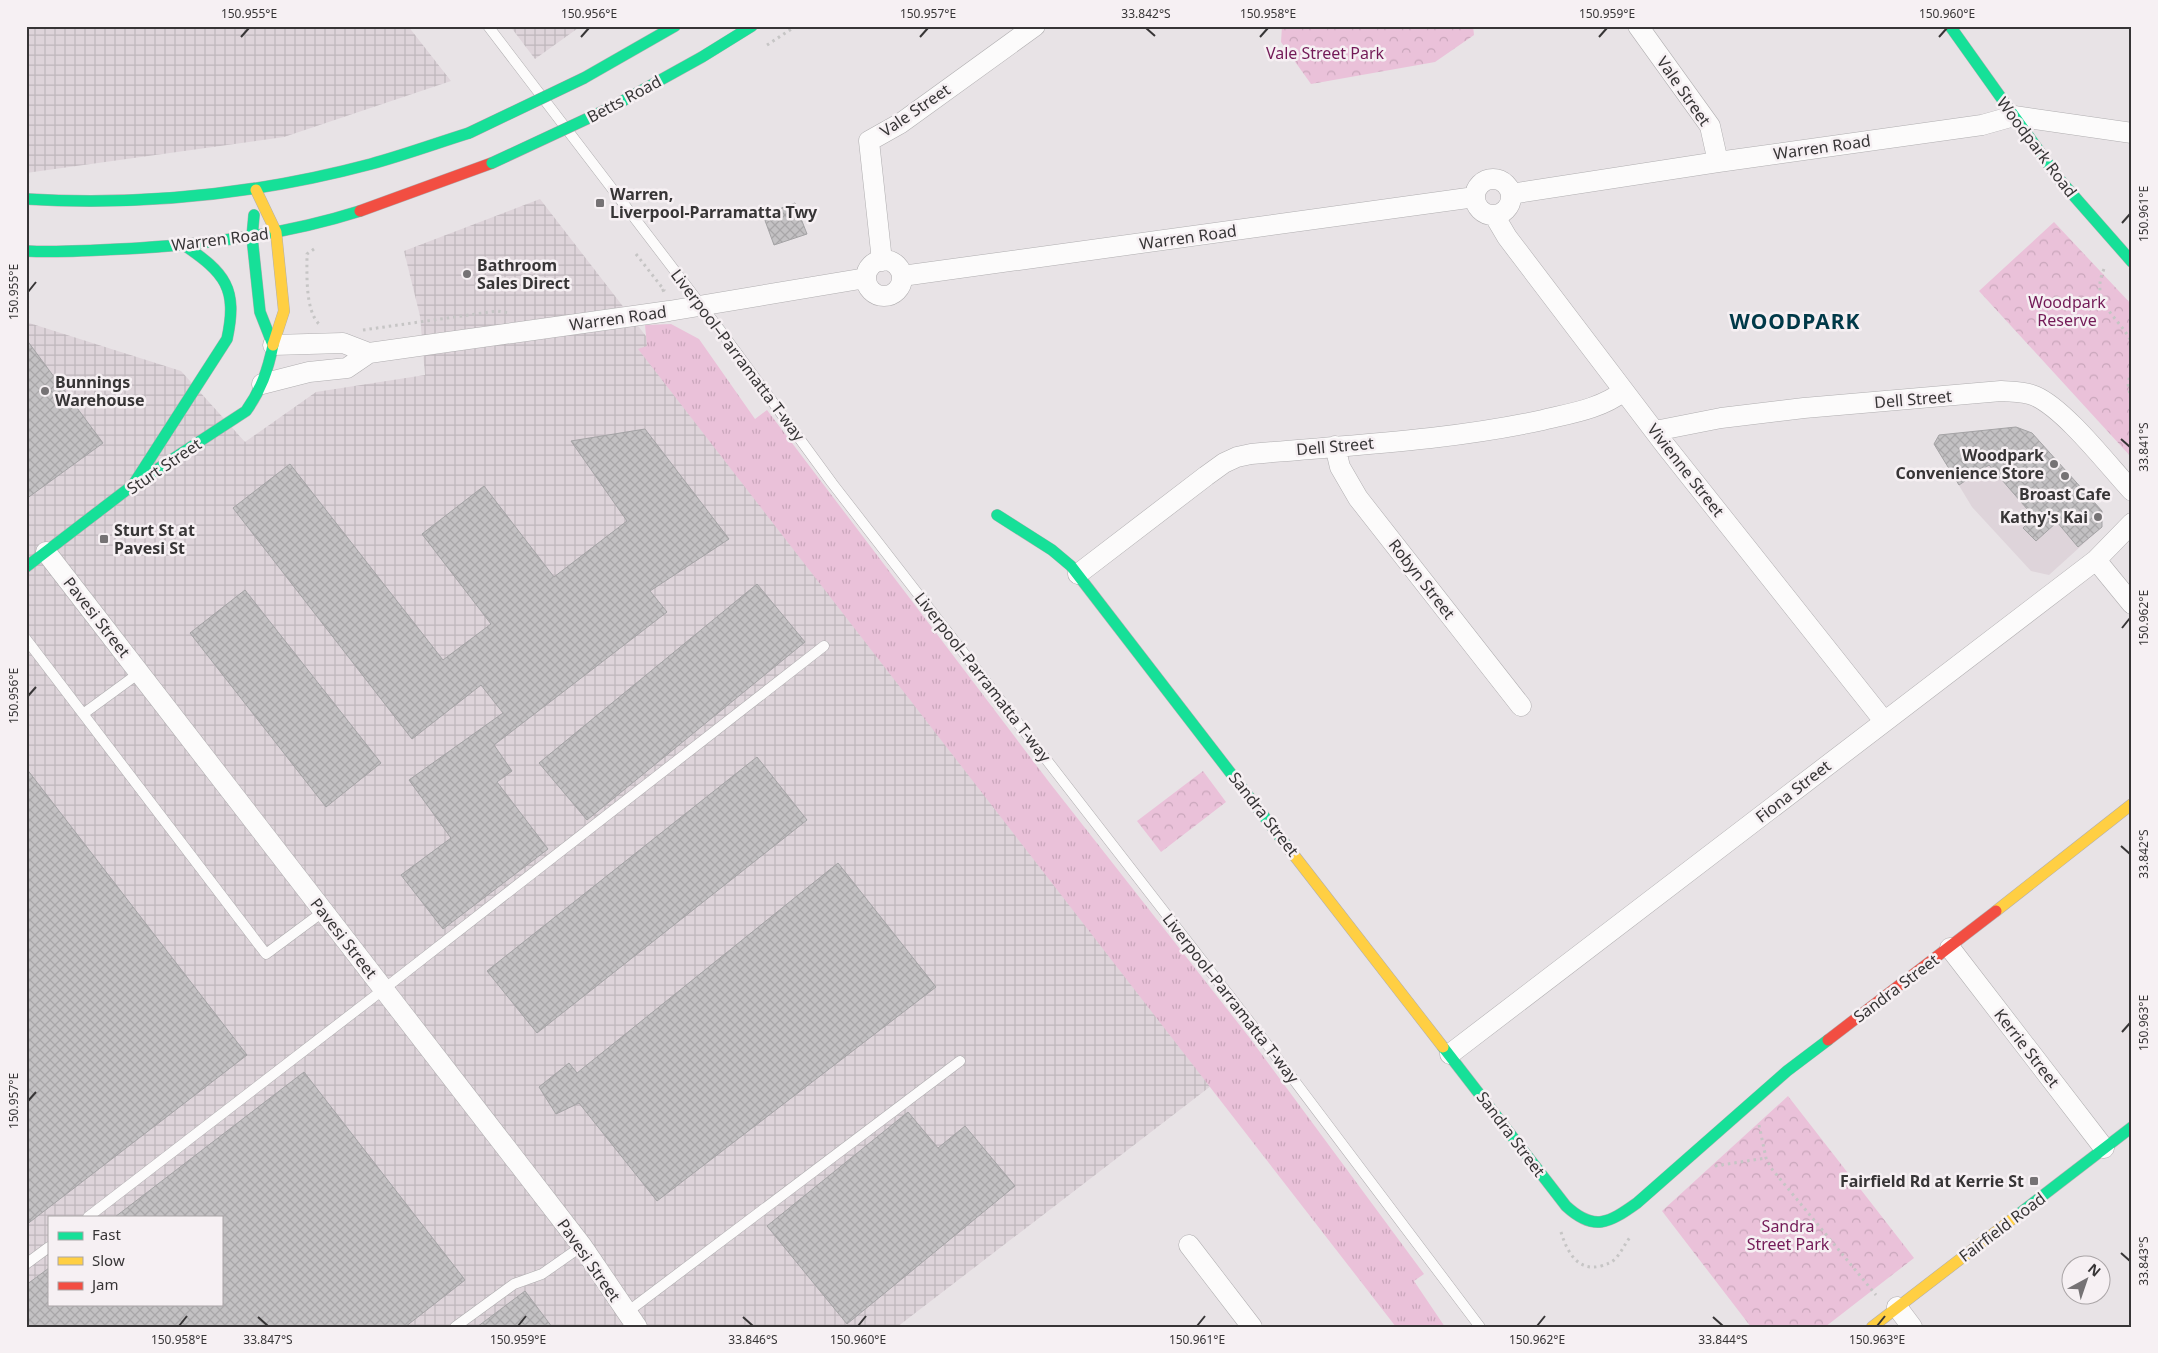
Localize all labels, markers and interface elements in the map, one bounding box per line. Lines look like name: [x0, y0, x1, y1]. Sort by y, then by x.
text: 150.955°E: [221, 5, 277, 22]
text: 150.956°E: [561, 5, 617, 22]
text: 150.957°E: [900, 5, 956, 22]
text: 33.842°S: [1121, 5, 1171, 22]
text: 150.958°E: [1240, 5, 1296, 22]
text: 150.959°E: [1579, 5, 1635, 22]
text: 150.960°E: [1919, 5, 1975, 22]
park label: Vale Street Park: [1266, 42, 1385, 64]
street label: Vale Street: [1652, 52, 1716, 130]
street label: Betts Road: [583, 70, 665, 128]
street label: Vale Street: [876, 78, 955, 142]
street label: Woodpark Road: [1992, 92, 2082, 202]
street label: Warren Road: [1772, 129, 1872, 165]
place label: Warren, Liverpool-Parramatta Twy: [610, 183, 818, 223]
text: 150.961°E: [2135, 186, 2152, 242]
marker: Warren, Liverpool-Parramatta Twy: [594, 197, 606, 209]
street label: Warren Road: [1138, 219, 1238, 255]
street label: Warren Road: [170, 222, 270, 256]
place label: Bathroom Sales Direct: [477, 254, 570, 294]
text: 150.955°E: [5, 264, 22, 320]
street label: Liverpool–Parramatta T-way: [666, 265, 810, 446]
marker: Bathroom Sales Direct: [461, 268, 473, 280]
park label: Woodpark Reserve: [2028, 291, 2106, 331]
street label: Warren Road: [568, 300, 668, 336]
district label: WOODPARK: [1730, 307, 1860, 335]
place label: Bunnings Warehouse: [55, 371, 145, 411]
marker: Bunnings Warehouse: [39, 385, 51, 397]
street label: Dell Street: [1873, 385, 1953, 413]
street label: Vivienne Street: [1643, 419, 1729, 521]
text: 33.841°S: [2135, 422, 2152, 472]
street label: Dell Street: [1295, 432, 1375, 460]
street label: Sturt Street: [122, 433, 206, 499]
place label: Woodpark Convenience Store: [1895, 444, 2044, 484]
marker: Woodpark Convenience Store: [2048, 458, 2060, 470]
marker: Broast Cafe: [2059, 470, 2071, 482]
place label: Broast Cafe: [2019, 483, 2111, 505]
place label: Kathy's Kai: [2000, 506, 2088, 528]
marker: Kathy's Kai: [2092, 511, 2104, 523]
place label: Sturt St at Pavesi St: [114, 519, 195, 559]
marker: Sturt St at Pavesi St: [98, 533, 110, 545]
street label: Robyn Street: [1384, 534, 1460, 624]
street label: Pavesi Street: [59, 572, 135, 662]
street label: Liverpool–Parramatta T-way: [910, 588, 1057, 767]
text: 150.962°E: [2135, 590, 2152, 646]
text: 150.956°E: [5, 668, 22, 724]
street label: Fiona Street: [1751, 755, 1835, 827]
street label: Sandra Street: [1224, 767, 1304, 861]
text: 33.842°S: [2135, 829, 2152, 879]
street label: Pavesi Street: [306, 893, 382, 983]
street label: Liverpool–Parramatta T-way: [1158, 909, 1305, 1088]
street label: Sandra Street: [1849, 949, 1943, 1027]
text: 150.963°E: [2135, 995, 2152, 1051]
street label: Kerrie Street: [1989, 1004, 2065, 1092]
text: 150.957°E: [5, 1073, 22, 1129]
street label: Sandra Street: [1472, 1087, 1550, 1181]
place label: Fairfield Rd at Kerrie St: [1840, 1170, 2024, 1192]
marker: Fairfield Rd at Kerrie St: [2028, 1175, 2040, 1187]
street label: Fairfield Road: [1954, 1187, 2050, 1267]
street label: Pavesi Street: [552, 1214, 626, 1306]
park label: Sandra Street Park: [1747, 1215, 1830, 1255]
legend: [48, 1216, 222, 1306]
text: Fast: [92, 1224, 121, 1244]
text: 33.843°S: [2135, 1236, 2152, 1286]
text: Slow: [92, 1250, 125, 1270]
north arrow: [2060, 1256, 2110, 1306]
text: N: [2084, 1259, 2105, 1281]
text: Jam: [90, 1274, 119, 1294]
text: 150.958°E: [151, 1331, 207, 1348]
text: 33.847°S: [243, 1331, 293, 1348]
text: 150.959°E: [490, 1331, 546, 1348]
text: 33.846°S: [728, 1331, 778, 1348]
text: 150.960°E: [830, 1331, 886, 1348]
text: 150.961°E: [1169, 1331, 1225, 1348]
text: 150.962°E: [1509, 1331, 1565, 1348]
text: 33.844°S: [1698, 1331, 1748, 1348]
text: 150.963°E: [1849, 1331, 1905, 1348]

